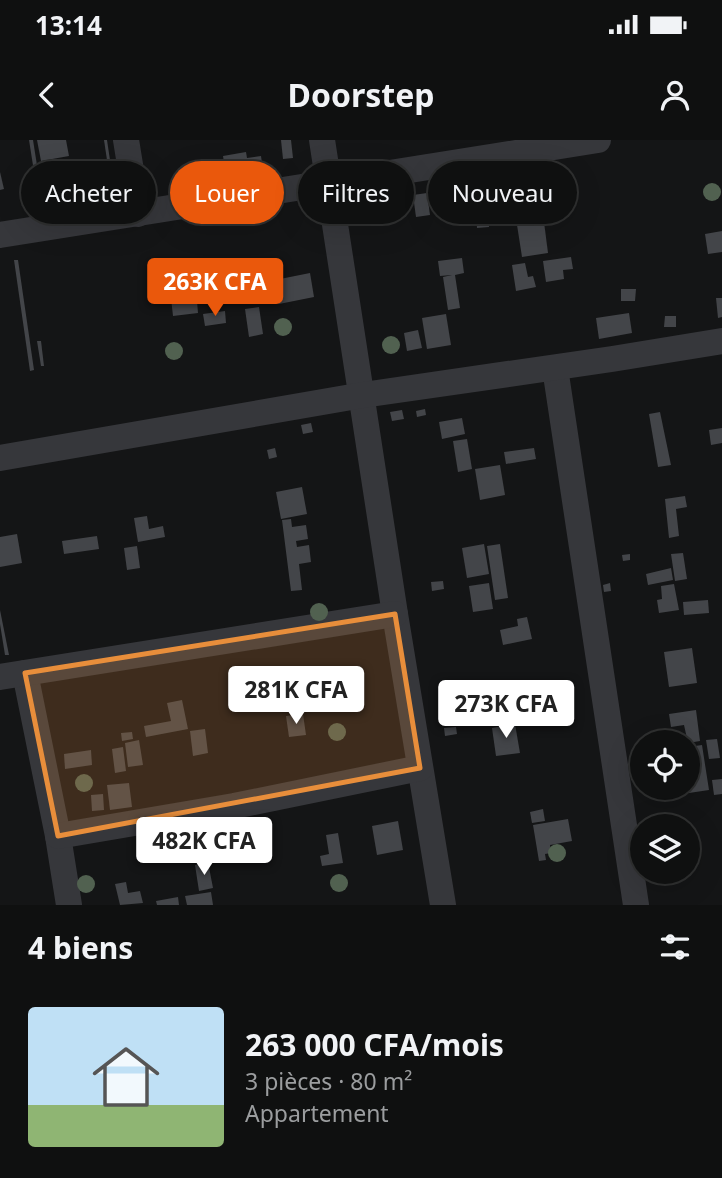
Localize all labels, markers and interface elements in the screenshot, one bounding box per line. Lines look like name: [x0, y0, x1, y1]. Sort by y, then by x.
text: 13:14: [35, 7, 102, 43]
text: Doorstep: [287, 73, 435, 116]
icon: back: [28, 76, 66, 114]
icon: person: [656, 76, 694, 114]
chip: Acheter: [21, 161, 156, 224]
chip: Louer: [170, 161, 284, 224]
chip: Filtres: [298, 161, 414, 224]
chip: Nouveau: [428, 161, 577, 224]
pin: 263K CFA: [143, 258, 287, 318]
text: 263K CFA: [163, 265, 267, 297]
pin: 281K CFA: [224, 666, 368, 726]
text: 281K CFA: [244, 673, 348, 705]
pin: 273K CFA: [434, 680, 578, 740]
text: 273K CFA: [454, 687, 558, 719]
map controls: [630, 730, 700, 884]
button: locate: [630, 730, 700, 800]
button: layers: [630, 814, 700, 884]
pin: 482K CFA: [132, 818, 276, 877]
text: 482K CFA: [152, 824, 256, 856]
text: 4 biens: [28, 927, 133, 968]
icon: filters: [656, 928, 694, 966]
text: 263 000 CFA/mois: [245, 1024, 504, 1065]
icon: home: [84, 1035, 168, 1119]
text: 3 pièces · 80 m²: [245, 1065, 412, 1097]
text: Appartement: [245, 1097, 389, 1129]

